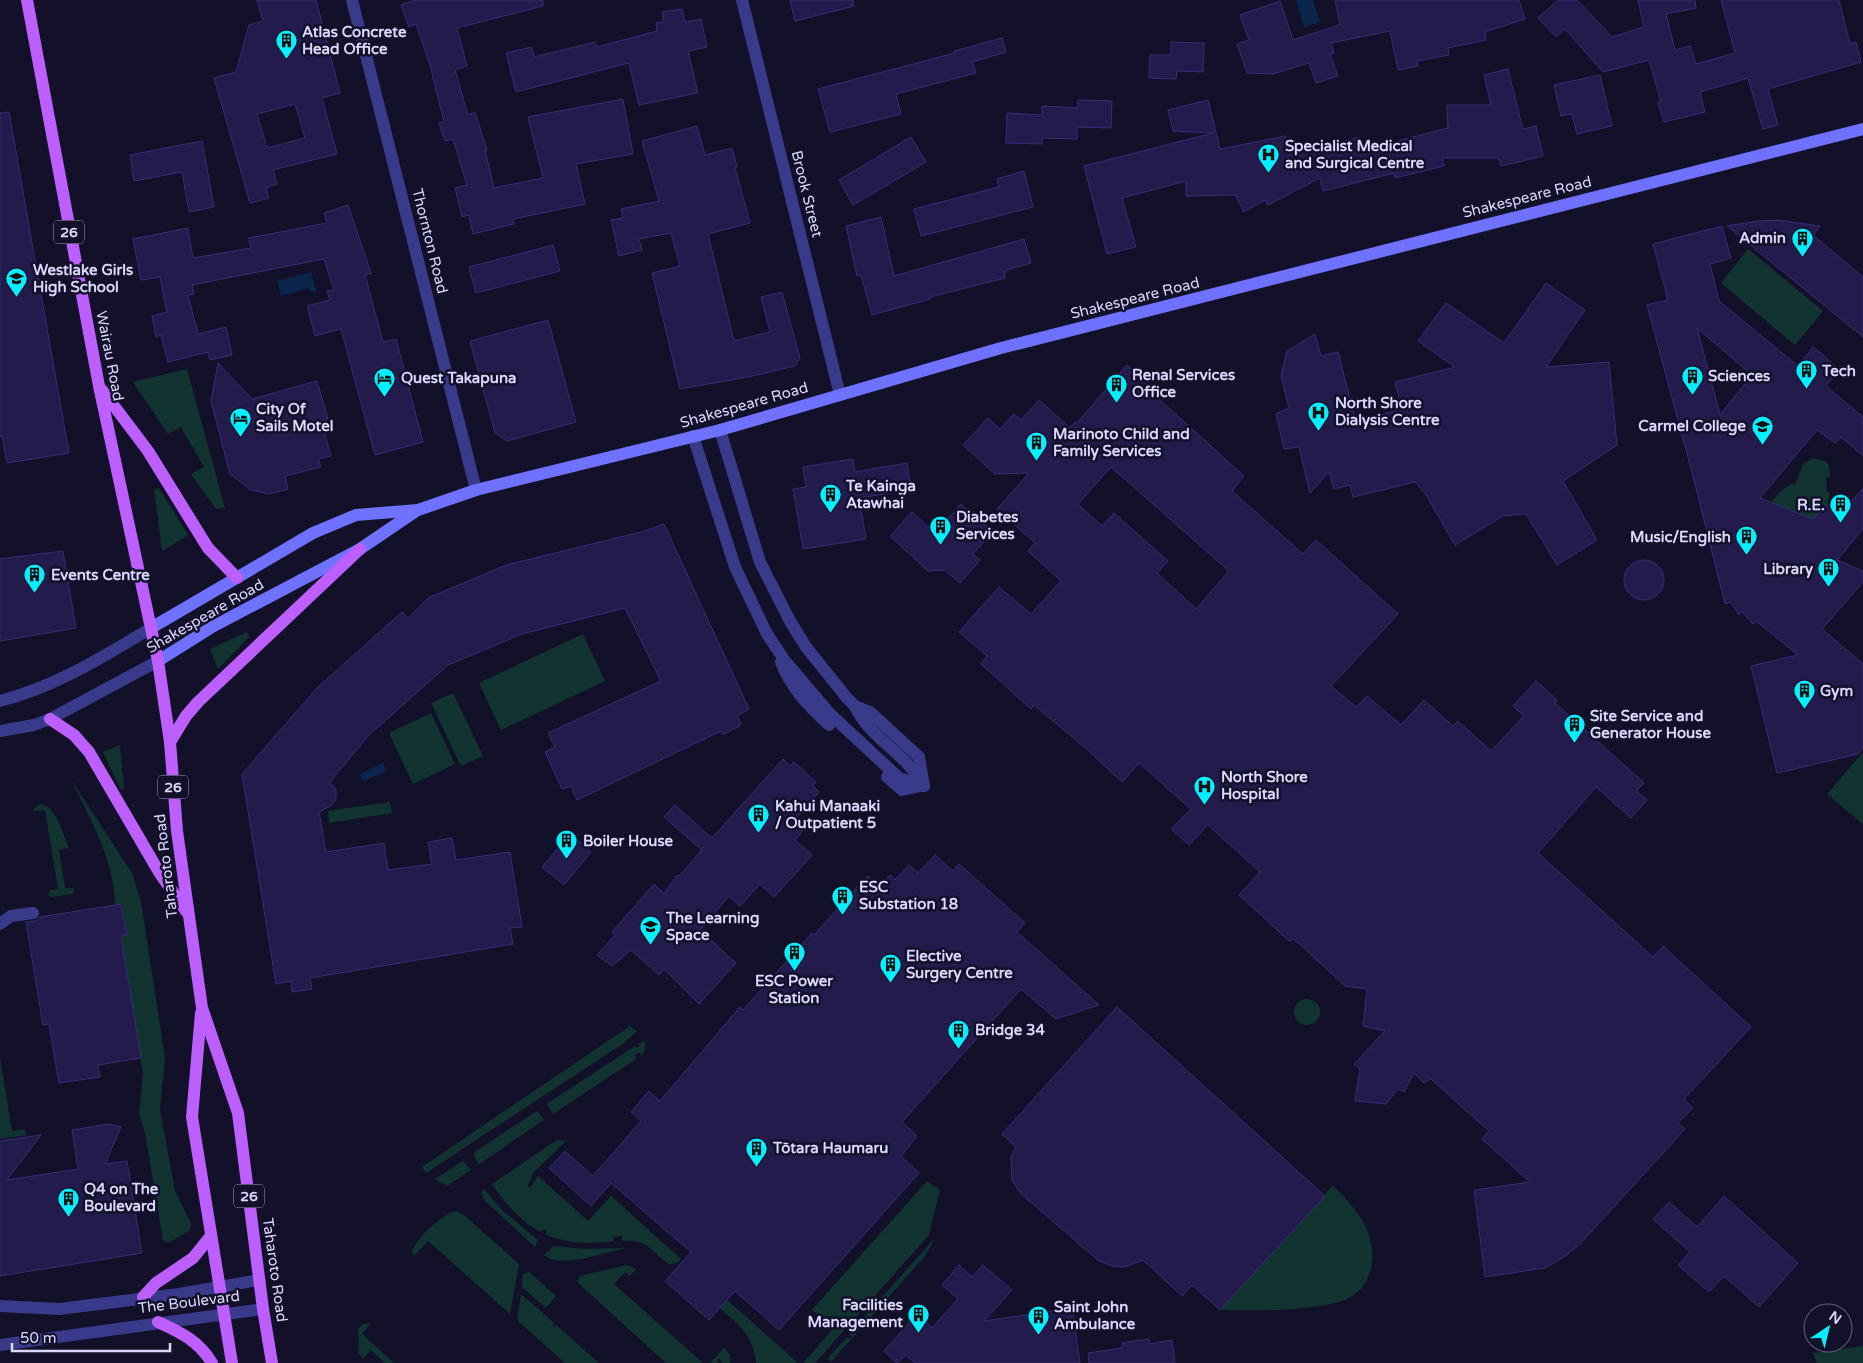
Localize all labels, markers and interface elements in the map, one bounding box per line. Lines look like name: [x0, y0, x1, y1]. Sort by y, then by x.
place label: Atlas Concrete Head Office: [302, 23, 407, 58]
building icon: Atlas Concrete Head Office: [274, 29, 298, 60]
place label: Specialist Medical and Surgical Centre: [1285, 137, 1425, 173]
hospital icon: Specialist Medical and Surgical Centre: [1257, 143, 1281, 174]
street label: Brook Street: [788, 149, 827, 240]
street label: Shakespeare Road: [1461, 172, 1593, 222]
street label: Thornton Road: [408, 187, 452, 295]
road number: 26: [54, 220, 84, 243]
building icon: Admin: [1790, 226, 1814, 257]
place label: Admin: [1739, 229, 1786, 247]
place label: Westlake Girls High School: [33, 261, 133, 297]
school or university icon: Westlake Girls High School: [5, 267, 29, 298]
street label: Shakespeare Road: [1069, 273, 1201, 323]
street label: Wairau Road: [92, 309, 128, 403]
building icon: Tech: [1794, 359, 1818, 390]
place label: Tech: [1821, 362, 1856, 380]
building icon: Sciences: [1680, 364, 1704, 395]
hotel icon: Quest Takapuna: [373, 366, 397, 397]
place label: Renal Services Office: [1132, 366, 1235, 401]
place label: Sciences: [1708, 367, 1770, 385]
place label: Quest Takapuna: [401, 369, 516, 388]
building icon: Renal Services Office: [1104, 372, 1128, 403]
street label: Shakespeare Road: [678, 378, 810, 432]
place label: North Shore Dialysis Centre: [1335, 394, 1440, 430]
place label: City Of Sails Motel: [256, 400, 333, 435]
hospital icon: North Shore Dialysis Centre: [1307, 400, 1331, 431]
hotel icon: City Of Sails Motel: [228, 406, 252, 437]
school or university icon: Carmel College: [1750, 414, 1774, 445]
place label: Carmel College: [1638, 417, 1747, 436]
place label: Marinoto Child and Family Services: [1053, 425, 1190, 461]
building icon: Marinoto Child and Family Services: [1025, 431, 1049, 462]
place label: Te Kainga Atawhai: [845, 477, 916, 512]
building icon: Te Kainga Atawhai: [818, 483, 842, 514]
building icon: R.E.: [1829, 493, 1853, 524]
place label: R.E.: [1797, 496, 1825, 514]
place label: Diabetes Services: [956, 508, 1019, 543]
building icon: Diabetes Services: [928, 514, 952, 545]
building icon: Music/English: [1735, 525, 1759, 556]
place label: Music/English: [1630, 528, 1731, 547]
building icon: Library: [1817, 557, 1841, 588]
place label: Library: [1763, 560, 1813, 579]
building icon: Events Centre: [23, 563, 47, 594]
place label: Events Centre: [51, 566, 150, 584]
street label: Shakespeare Road: [143, 575, 267, 657]
building icon: Gym: [1792, 679, 1816, 710]
place label: Gym: [1820, 682, 1853, 701]
place label: Site Service and Generator House: [1590, 707, 1711, 742]
building icon: Site Service and Generator House: [1562, 713, 1586, 744]
place label: North Shore Hospital: [1221, 768, 1308, 804]
hospital icon: North Shore Hospital: [1193, 774, 1217, 805]
road number: 26: [158, 776, 188, 799]
place label: Kahui Manaaki / Outpatient 5: [775, 797, 880, 833]
building icon: Kahui Manaaki / Outpatient 5: [747, 803, 771, 834]
street label: Taharoto Road: [151, 813, 181, 919]
building icon: Boiler House: [555, 829, 579, 860]
place label: Boiler House: [583, 832, 674, 850]
place label: ESC Substation 18: [859, 878, 959, 913]
building icon: ESC Substation 18: [831, 884, 855, 915]
place label: The Learning Space: [665, 909, 759, 945]
school or university icon: The Learning Space: [638, 915, 662, 946]
building icon: ESC Power Station: [782, 941, 806, 972]
place label: Elective Surgery Centre: [906, 947, 1013, 983]
building icon: Elective Surgery Centre: [878, 953, 902, 984]
place label: ESC Power Station: [755, 972, 833, 1007]
building icon: Bridge 34: [947, 1018, 971, 1049]
place label: Bridge 34: [975, 1021, 1046, 1040]
building icon: Tōtara Haumaru: [745, 1136, 769, 1167]
place label: Tōtara Haumaru: [772, 1139, 888, 1157]
place label: Q4 on The Boulevard: [84, 1180, 159, 1215]
road number: 26: [234, 1184, 264, 1208]
building icon: Q4 on The Boulevard: [56, 1186, 80, 1217]
street label: Taharoto Road: [259, 1217, 291, 1323]
street label: The Boulevard: [137, 1287, 241, 1317]
place label: Facilities Management: [808, 1296, 903, 1332]
place label: Saint John Ambulance: [1054, 1298, 1136, 1333]
building icon: Facilities Management: [907, 1302, 931, 1333]
north arrow: [1803, 1303, 1853, 1353]
building icon: Saint John Ambulance: [1026, 1304, 1050, 1335]
text: N: [1826, 1308, 1845, 1328]
scale bar: [12, 1320, 170, 1352]
text: 50 m: [20, 1329, 57, 1347]

